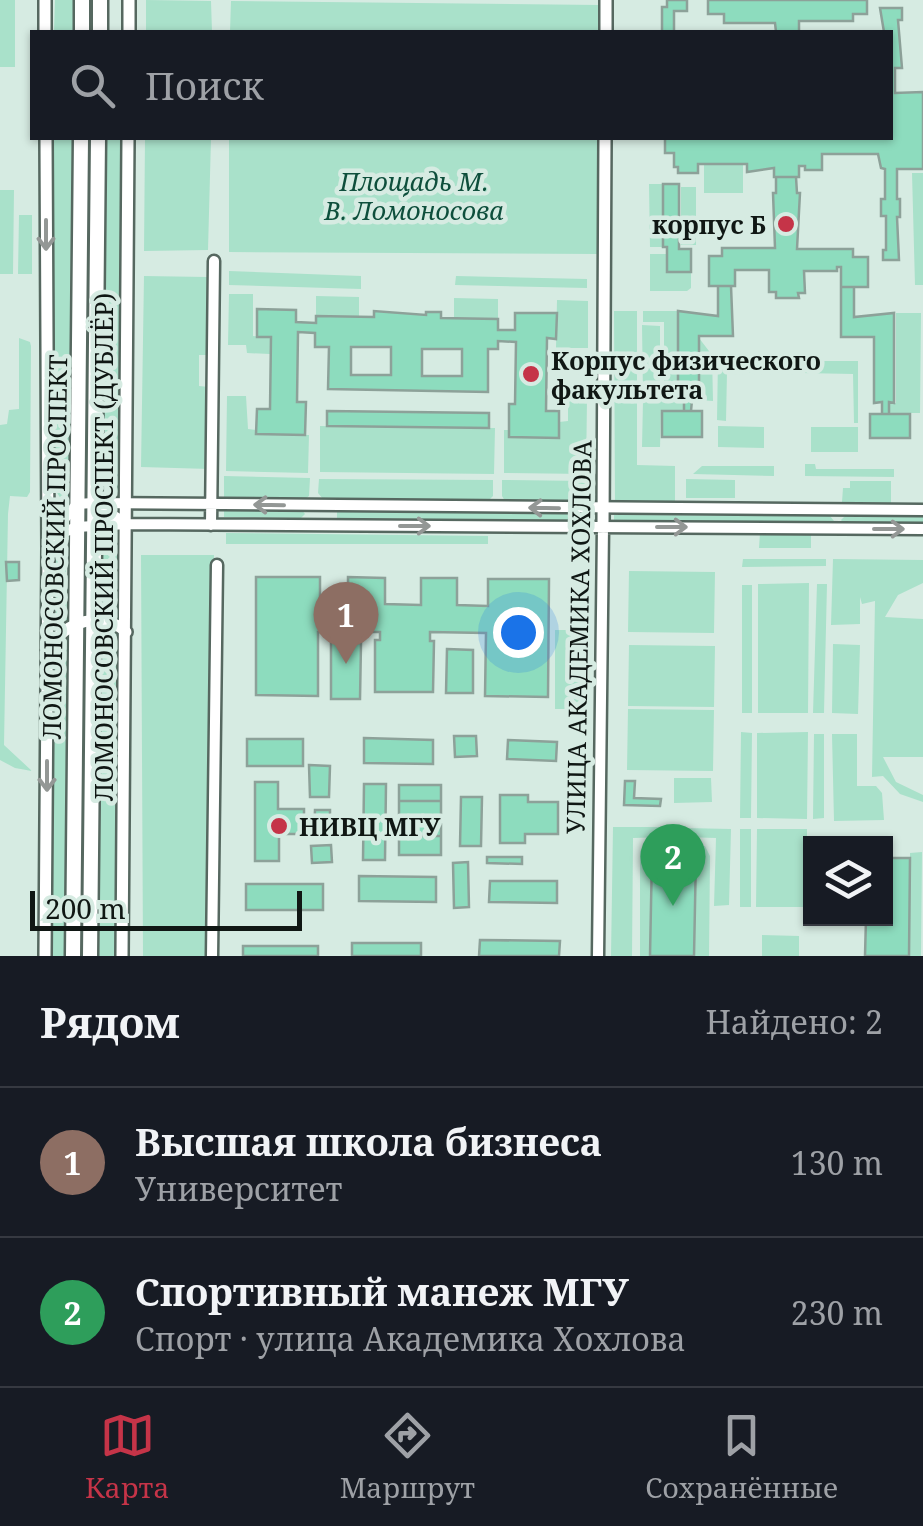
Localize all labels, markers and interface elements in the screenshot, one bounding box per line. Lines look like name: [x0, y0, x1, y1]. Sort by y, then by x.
search box: [30, 30, 893, 140]
icon: search: [65, 58, 120, 113]
text: Поиск: [145, 59, 264, 111]
park label: Площадь М. В. Ломоносова: [323, 164, 504, 227]
place label: корпус Б: [652, 207, 766, 241]
marker: корпус Б: [775, 213, 797, 235]
one-way arrow: [36, 218, 56, 250]
street label: ЛОМОНОСОВСКИЙ ПРОСПЕКТ (ДУБЛЁР): [86, 293, 120, 801]
place label: Корпус физического факультета: [551, 343, 821, 406]
street label: ЛОМОНОСОВСКИЙ ПРОСПЕКТ: [34, 354, 74, 740]
marker: Корпус физического факультета: [520, 363, 542, 385]
street label: УЛИЦА АКАДЕМИКА ХОХЛОВА: [558, 439, 598, 834]
one-way arrow: [253, 496, 286, 514]
one-way arrow: [528, 498, 560, 518]
one-way arrow: [398, 516, 430, 536]
one-way arrow: [656, 518, 688, 537]
one-way arrow: [872, 520, 904, 538]
pin: 1: [314, 582, 378, 664]
your location: [493, 607, 544, 658]
one-way arrow: [38, 758, 56, 791]
place label: НИВЦ МГУ: [299, 809, 441, 843]
marker: НИВЦ МГУ: [268, 815, 290, 837]
pin: 2: [640, 824, 706, 906]
map controls: [803, 836, 893, 926]
button: layers: [803, 836, 893, 926]
scale bar: [30, 886, 302, 930]
text: 200 m: [45, 889, 126, 927]
text: Рядом: [40, 993, 180, 1050]
text: Найдено: 2: [705, 1000, 883, 1043]
text: Высшая школа бизнеса: [135, 1115, 602, 1167]
text: 1: [63, 1141, 82, 1184]
text: 130 m: [791, 1141, 883, 1184]
text: Университет: [135, 1167, 342, 1210]
text: Спортивный манеж МГУ: [135, 1265, 629, 1317]
text: 2: [63, 1291, 82, 1334]
text: 230 m: [791, 1291, 883, 1334]
text: Спорт · улица Академика Хохлова: [135, 1317, 686, 1360]
tab: Карта: [85, 1408, 169, 1506]
tab: Маршрут: [340, 1408, 475, 1506]
tab: Сохранённые: [645, 1408, 838, 1506]

